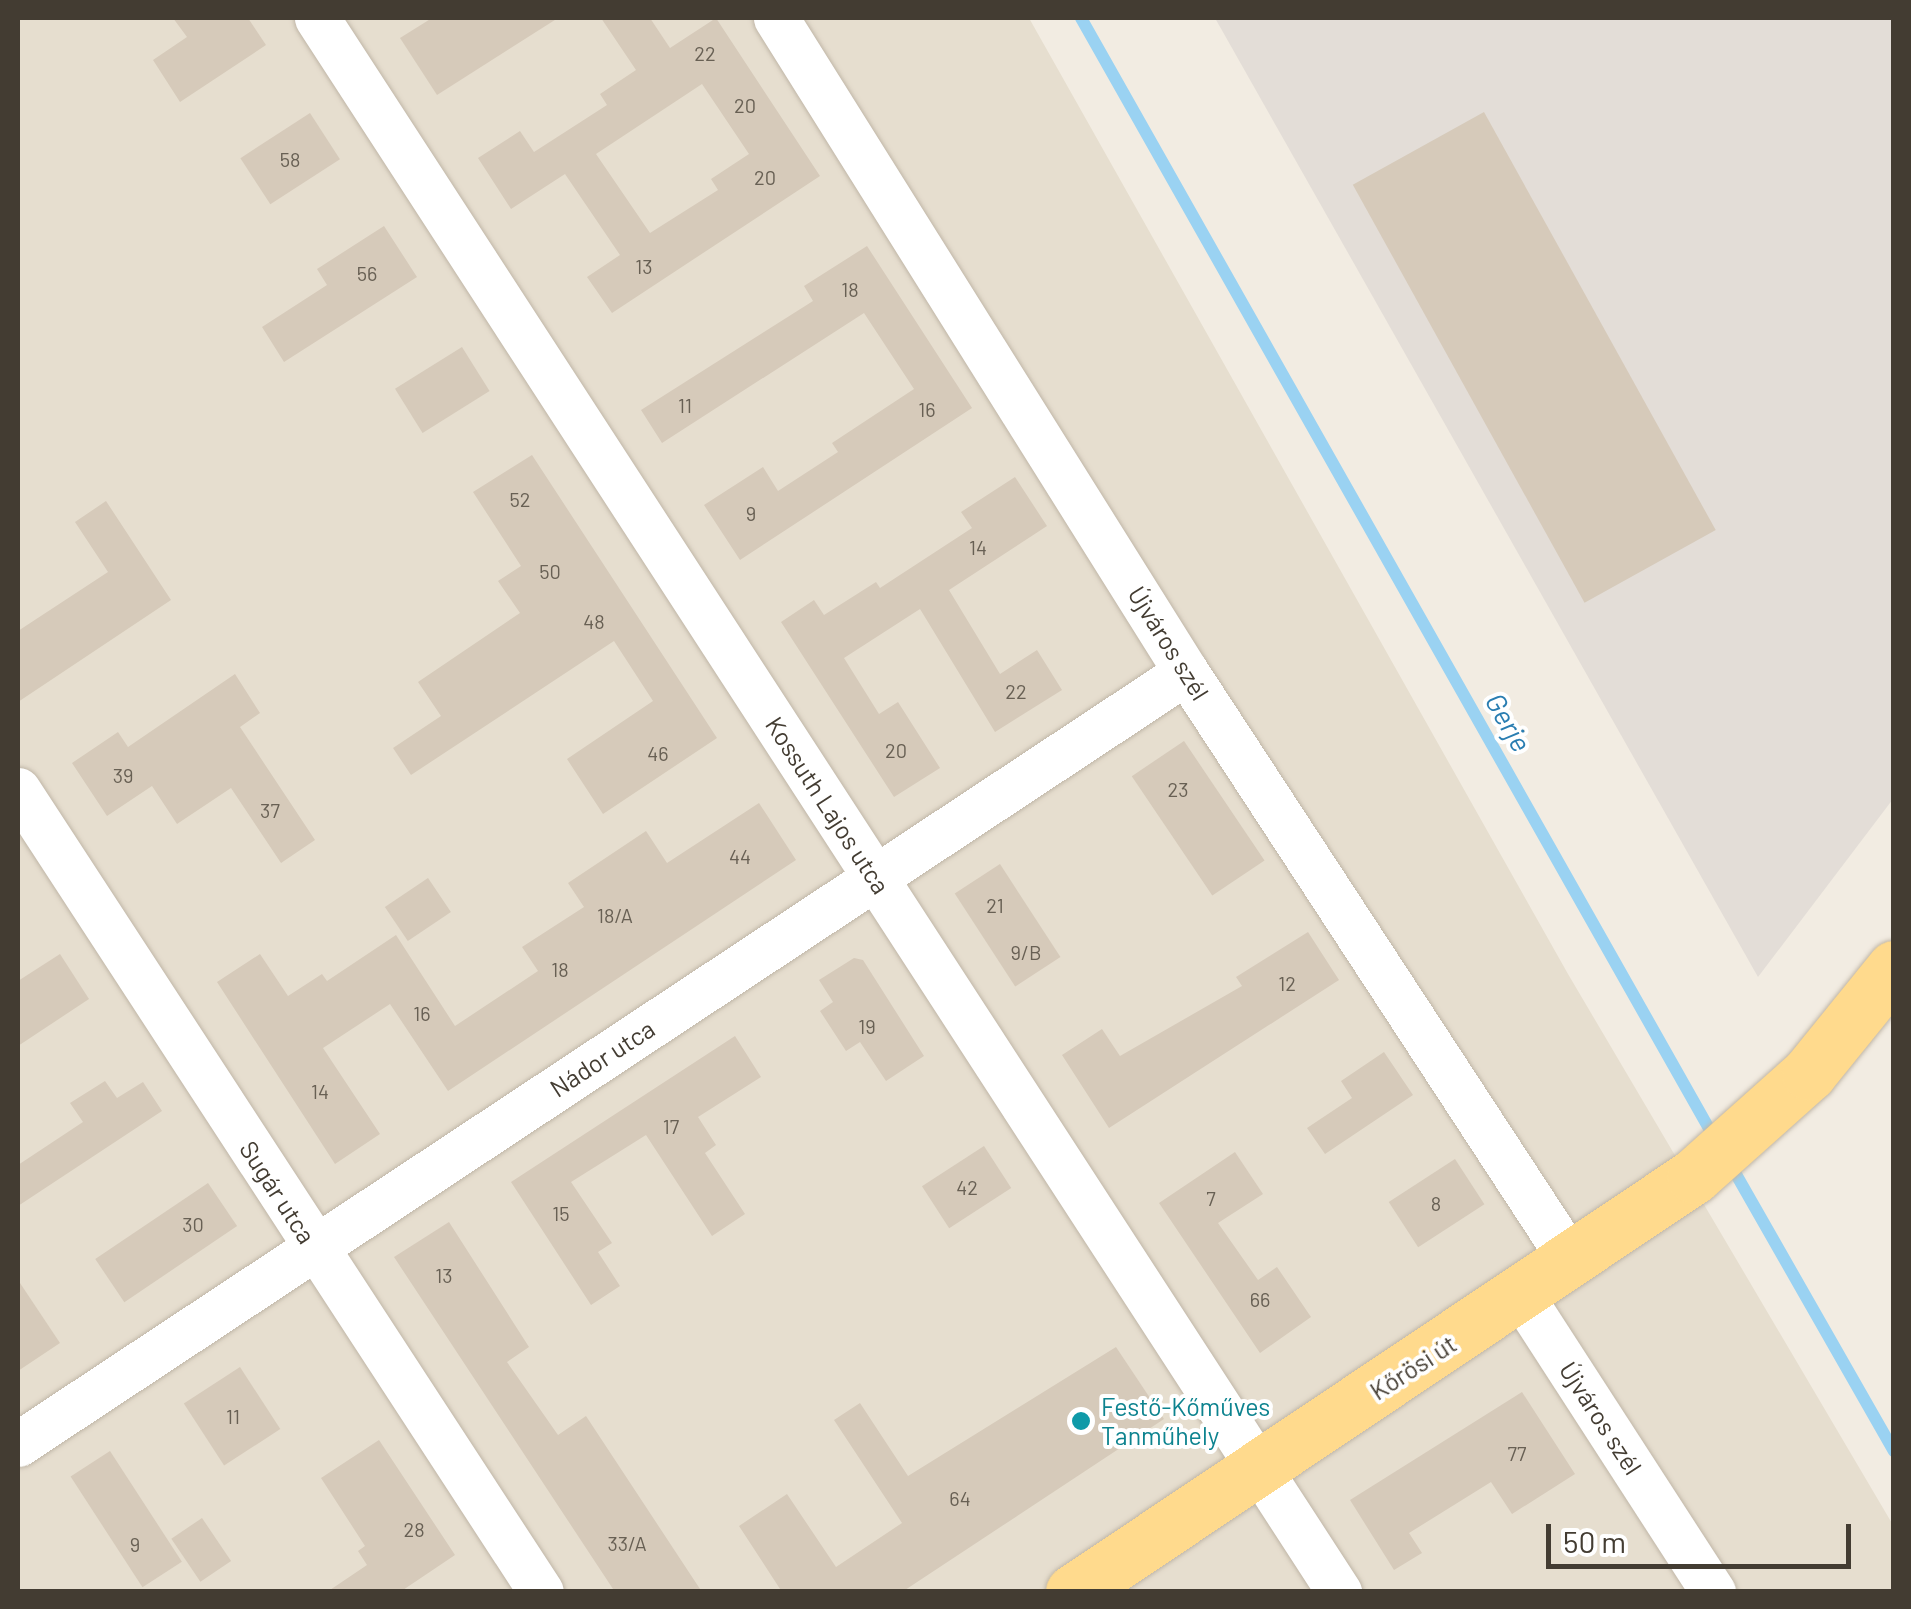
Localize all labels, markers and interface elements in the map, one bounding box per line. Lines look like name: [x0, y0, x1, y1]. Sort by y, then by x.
house number: 22: [694, 41, 716, 65]
house number: 20: [734, 93, 756, 117]
house number: 58: [280, 147, 300, 171]
house number: 20: [754, 165, 776, 189]
house number: 13: [635, 254, 653, 278]
house number: 56: [357, 261, 377, 285]
house number: 18: [841, 277, 859, 301]
house number: 11: [678, 393, 692, 417]
house number: 16: [918, 397, 936, 421]
house number: 52: [510, 487, 530, 511]
house number: 9: [746, 501, 756, 525]
house number: 14: [969, 535, 987, 559]
house number: 50: [539, 559, 561, 583]
street label: Újváros szél: [1122, 581, 1216, 705]
house number: 48: [583, 609, 605, 633]
house number: 22: [1005, 679, 1027, 703]
water label: Gerje: [1479, 687, 1539, 757]
street label: Kossuth Lajos utca: [760, 711, 896, 899]
house number: 20: [885, 738, 907, 762]
house number: 46: [647, 741, 669, 765]
house number: 39: [113, 763, 133, 787]
house number: 23: [1168, 777, 1188, 801]
house number: 37: [260, 798, 280, 822]
house number: 44: [729, 844, 751, 868]
house number: 21: [986, 893, 1004, 917]
house number: 18/A: [597, 903, 633, 927]
house number: 9/B: [1011, 940, 1041, 964]
house number: 18: [551, 957, 569, 981]
house number: 12: [1278, 971, 1296, 995]
house number: 16: [413, 1001, 431, 1025]
street label: Nádor utca: [544, 1013, 660, 1103]
house number: 19: [858, 1014, 876, 1038]
house number: 14: [311, 1079, 329, 1103]
house number: 17: [663, 1114, 679, 1138]
street label: Sugár utca: [234, 1135, 322, 1249]
house number: 42: [956, 1175, 978, 1199]
house number: 7: [1206, 1186, 1216, 1210]
house number: 8: [1431, 1191, 1441, 1215]
house number: 15: [552, 1201, 570, 1225]
house number: 30: [182, 1212, 204, 1236]
house number: 13: [435, 1263, 453, 1287]
house number: 66: [1250, 1287, 1270, 1311]
street label: Kőrösi út: [1364, 1328, 1462, 1406]
street label: Újváros szél: [1553, 1356, 1649, 1480]
place label: Festő-Kőműves Tanműhely: [1101, 1392, 1270, 1451]
house number: 11: [226, 1404, 240, 1428]
marker: Festő-Kőműves Tanműhely: [1070, 1410, 1092, 1432]
house number: 77: [1508, 1441, 1526, 1465]
house number: 64: [949, 1486, 971, 1510]
scale bar: [1551, 1504, 1856, 1566]
house number: 28: [403, 1517, 425, 1541]
text: 50 m: [1563, 1523, 1626, 1559]
house number: 33/A: [607, 1531, 647, 1555]
house number: 9: [130, 1532, 140, 1556]

